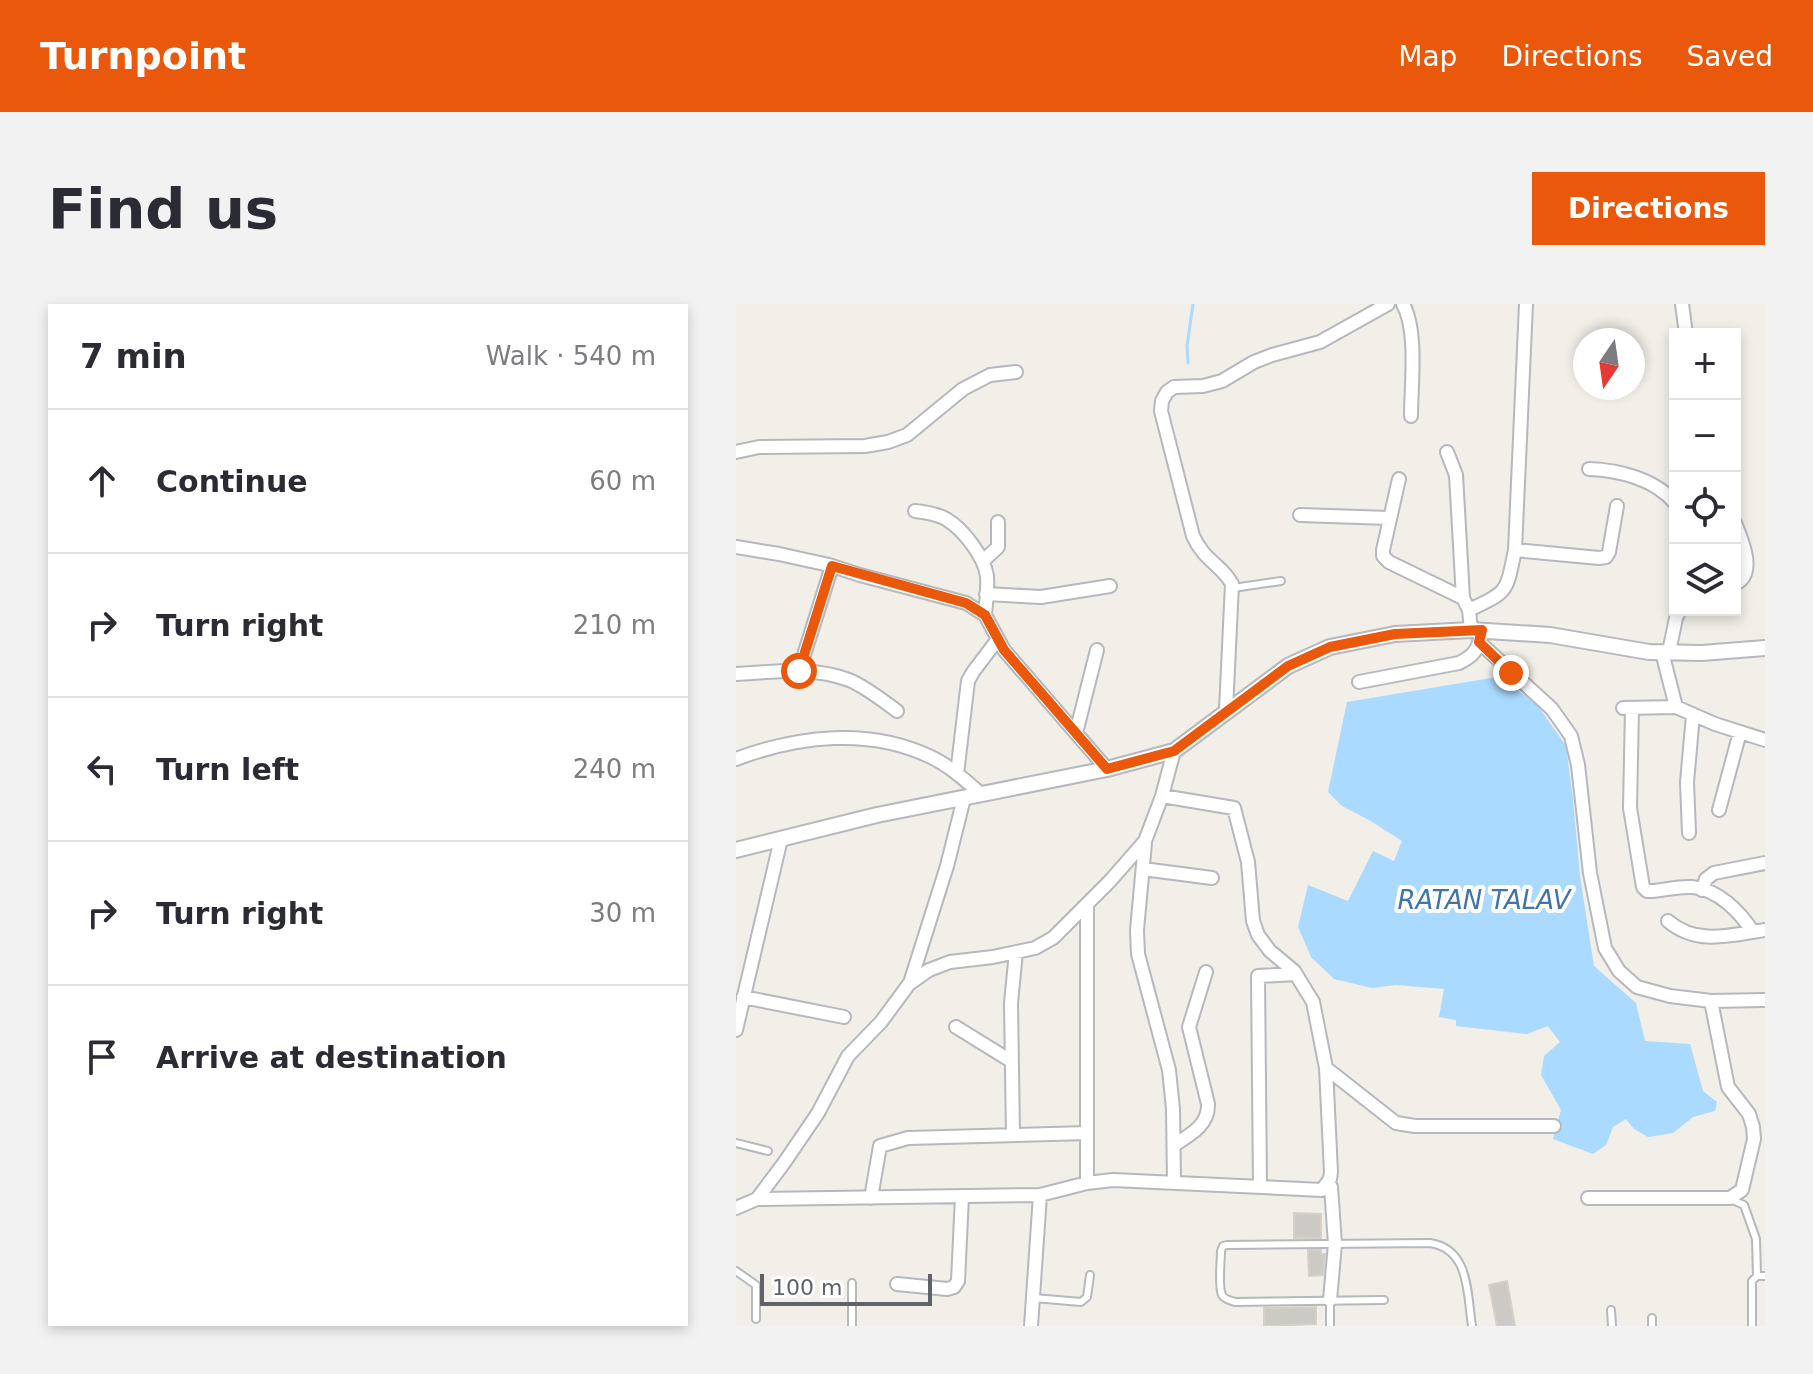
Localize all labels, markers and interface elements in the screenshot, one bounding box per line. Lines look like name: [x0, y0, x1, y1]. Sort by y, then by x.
text: Turnpoint: [40, 34, 246, 78]
text: Map: [1398, 40, 1457, 73]
text: Directions: [1501, 40, 1642, 73]
text: Saved: [1686, 40, 1773, 73]
button: Directions: [1532, 172, 1765, 245]
text: Find us: [48, 176, 278, 241]
north arrow: [1573, 328, 1645, 400]
map controls: [1669, 328, 1741, 616]
button: +: [1669, 328, 1741, 400]
text: 7 min: [80, 336, 187, 376]
text: Walk · 540 m: [486, 341, 656, 371]
button: −: [1669, 400, 1741, 472]
icon: ahead: [80, 459, 124, 503]
text: Continue: [156, 464, 308, 499]
text: 60 m: [589, 466, 656, 496]
button: locate: [1669, 472, 1741, 544]
button: layers: [1669, 544, 1741, 616]
icon: right: [80, 603, 124, 647]
text: Turn right: [156, 608, 323, 643]
text: 210 m: [573, 610, 656, 640]
route start: [781, 653, 817, 689]
route end: [1493, 655, 1529, 691]
icon: left: [80, 747, 124, 791]
text: Turn left: [156, 752, 299, 787]
text: 240 m: [573, 754, 656, 784]
water label: RATAN TALAV: [1398, 885, 1573, 915]
icon: right: [80, 891, 124, 935]
text: Turn right: [156, 896, 323, 931]
text: 30 m: [589, 898, 656, 928]
icon: arrive: [80, 1035, 124, 1079]
text: Arrive at destination: [156, 1040, 507, 1075]
scale bar: [760, 1270, 932, 1306]
text: 100 m: [772, 1275, 842, 1300]

